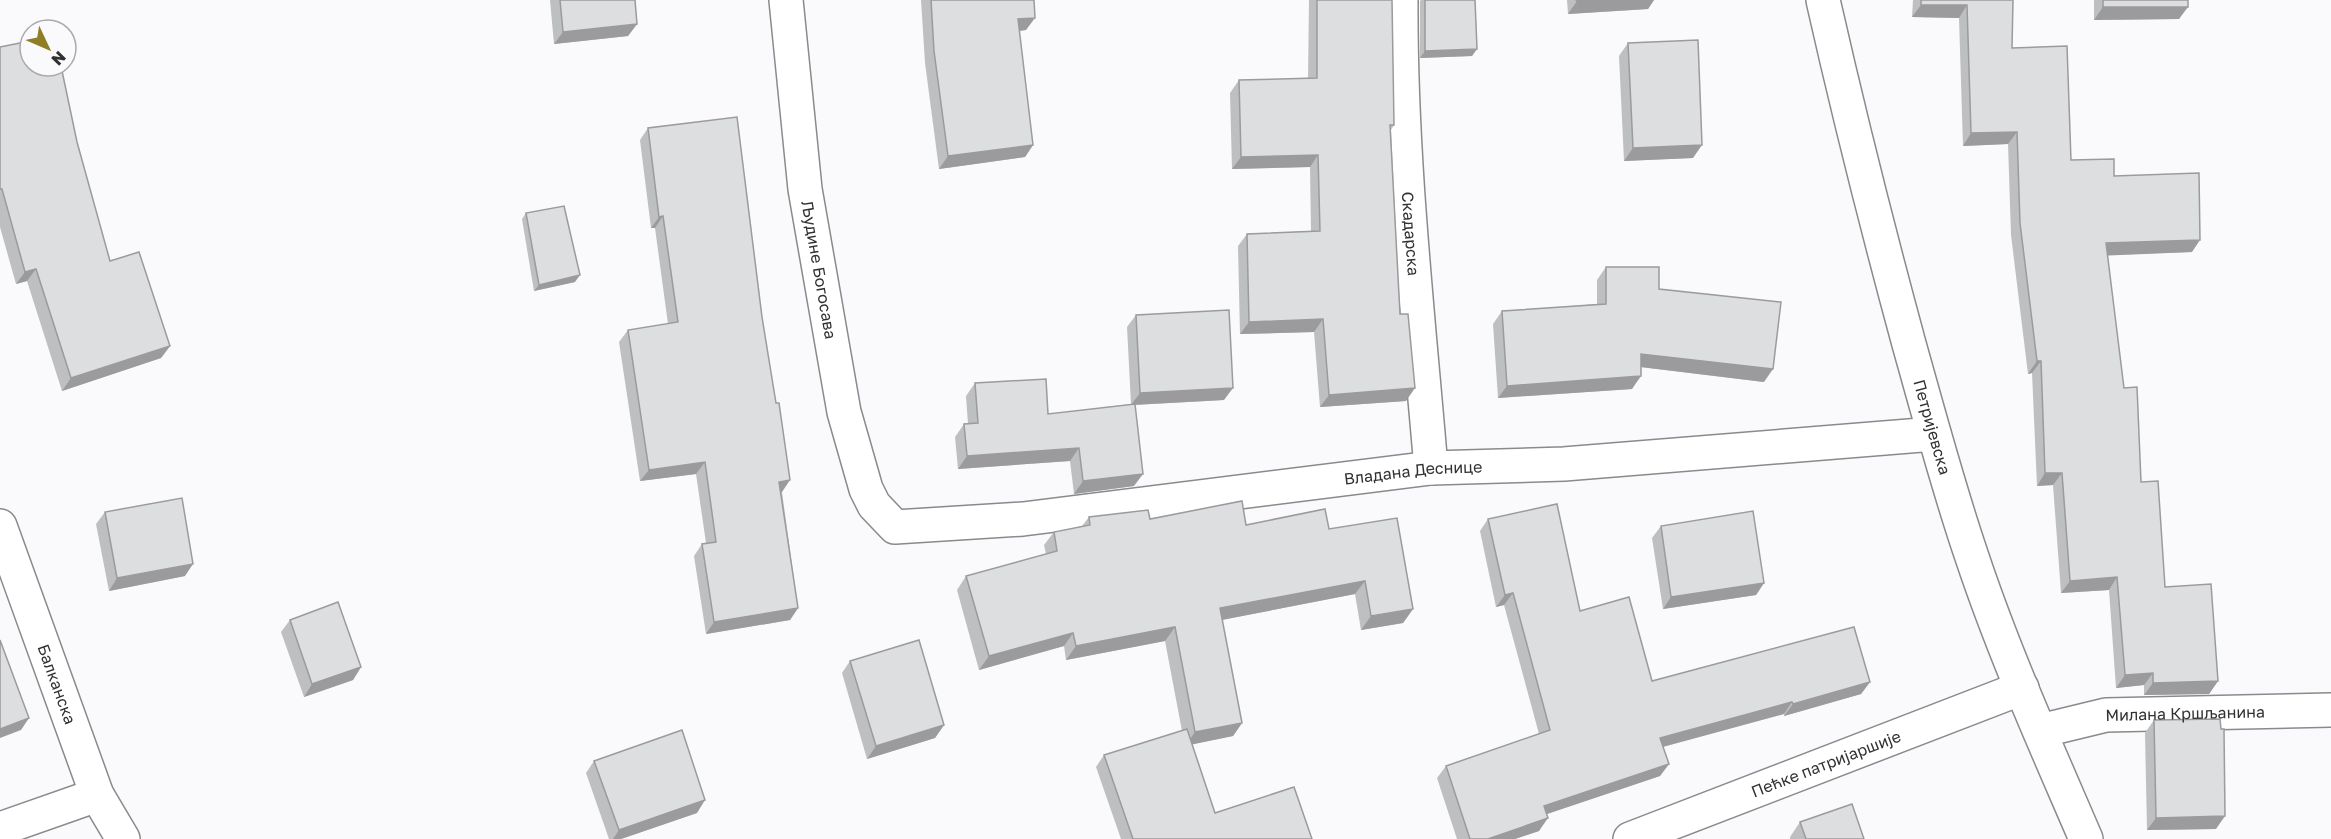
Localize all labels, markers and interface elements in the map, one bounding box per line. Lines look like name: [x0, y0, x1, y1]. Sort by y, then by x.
north arrow: [18, 18, 78, 78]
text: N: [47, 47, 70, 70]
street label: Скадарска: [1398, 191, 1424, 277]
street label: Људине Богосава: [797, 199, 841, 341]
street label: Петријевска: [1909, 377, 1955, 477]
street label: Владана Деснице: [1343, 456, 1483, 489]
street label: Балканска: [33, 641, 81, 727]
street label: Милана Кршљанина: [2105, 701, 2265, 725]
street label: Пећке патријаршије: [1748, 726, 1904, 801]

